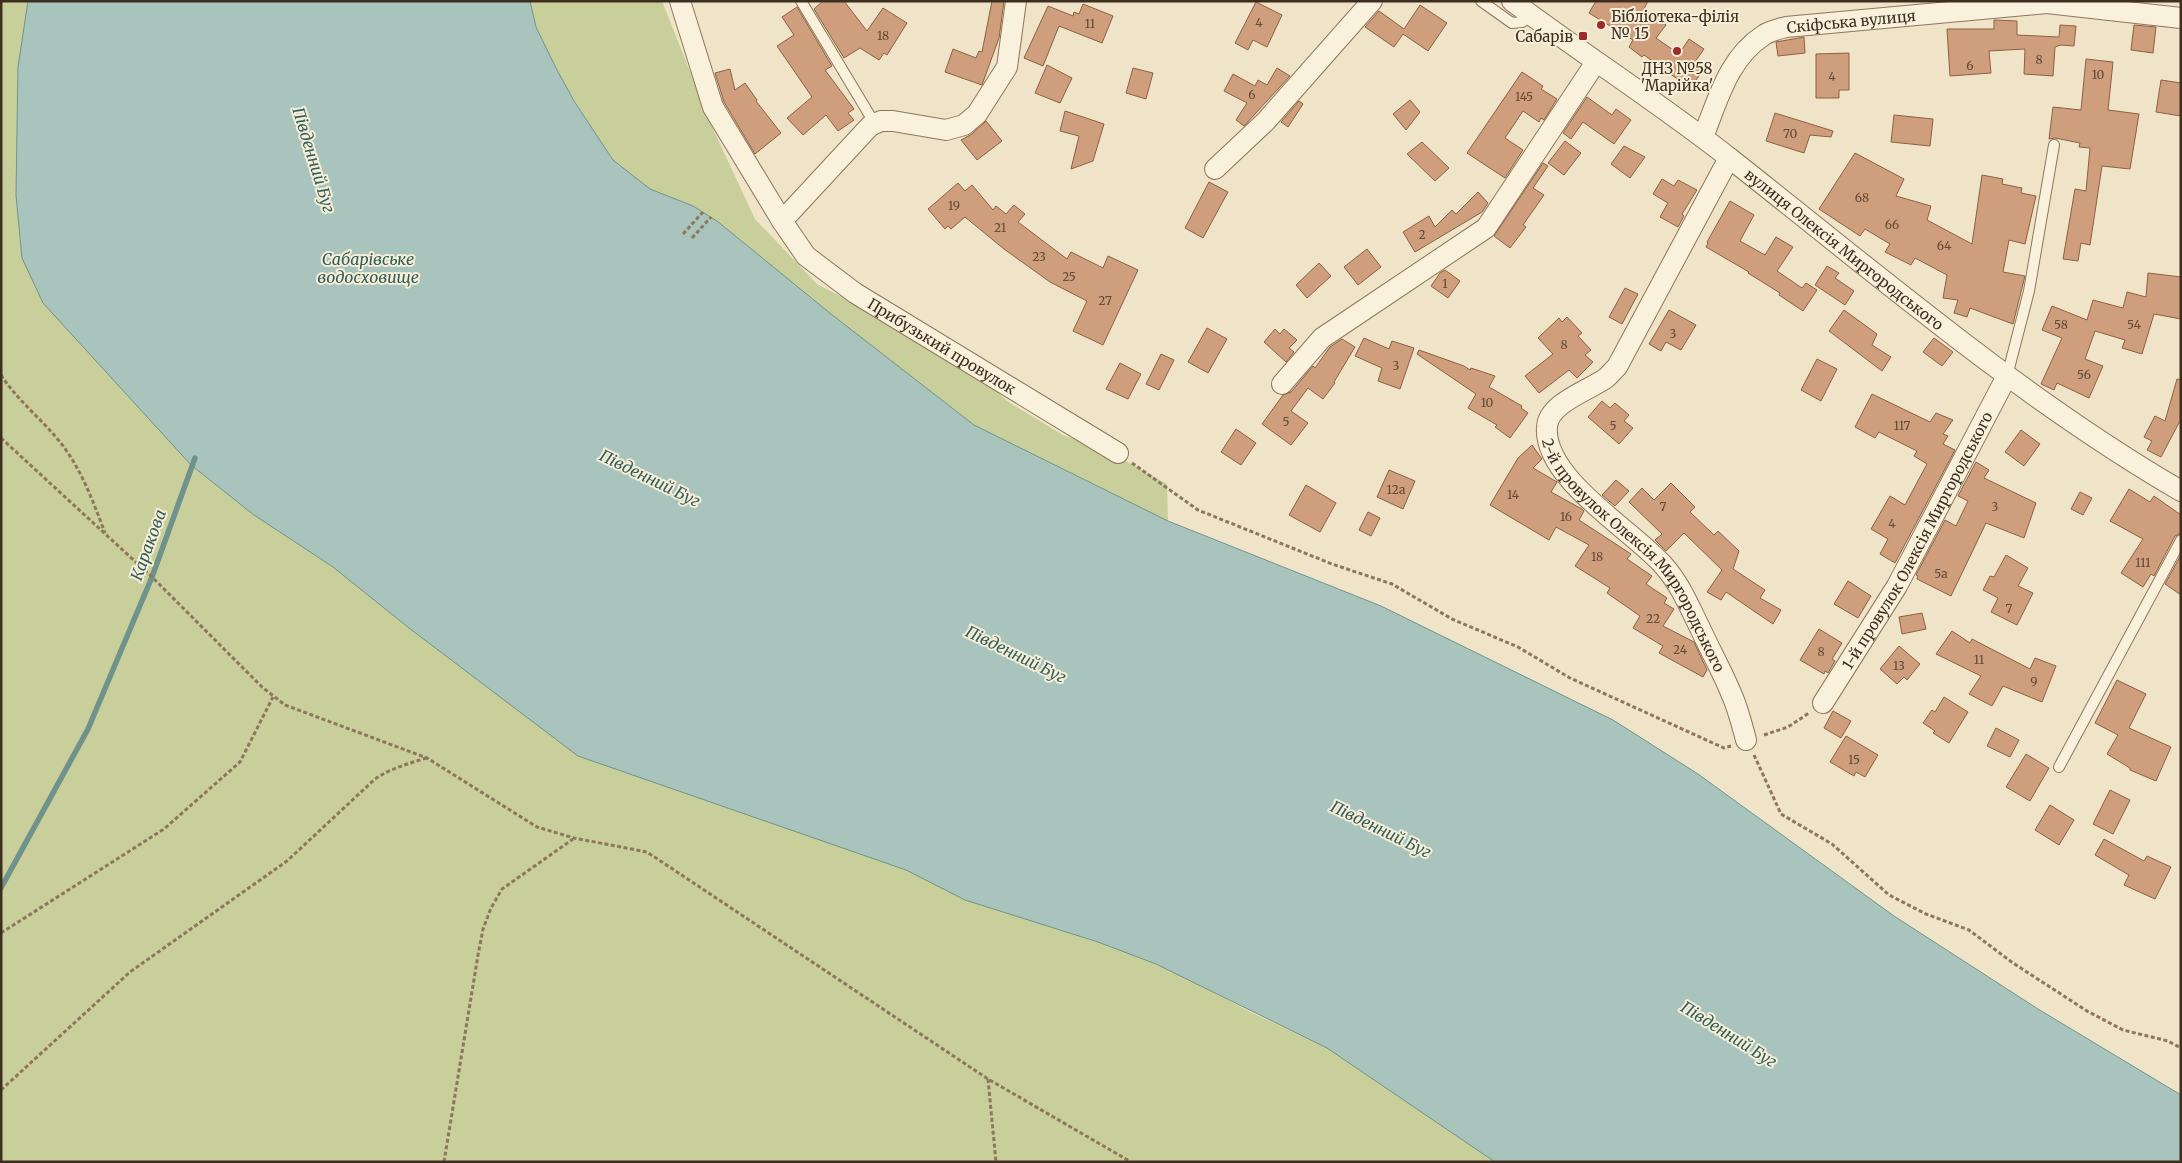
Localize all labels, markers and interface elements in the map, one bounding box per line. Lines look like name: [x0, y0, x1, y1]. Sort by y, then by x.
street label: Скіфська вулиця: [1786, 6, 1917, 36]
place label: Бібліотека-філія № 15: [1611, 7, 1739, 43]
house number: 4: [1255, 15, 1263, 30]
house number: 11: [1085, 16, 1096, 31]
marker: Бібліотека-філія № 15: [1595, 19, 1607, 31]
place label: Сабарів: [1515, 27, 1573, 46]
house number: 18: [877, 28, 889, 43]
marker: Сабарів: [1577, 30, 1589, 42]
marker: ДНЗ №58 'Марійка': [1671, 45, 1683, 57]
house number: 8: [2035, 52, 2043, 67]
house number: 6: [1966, 58, 1974, 73]
place label: ДНЗ №58 'Марійка': [1641, 59, 1713, 95]
house number: 10: [2092, 67, 2105, 82]
house number: 4: [1828, 69, 1836, 84]
house number: 6: [1248, 87, 1256, 102]
house number: 145: [1515, 89, 1533, 104]
water label: Південний Буг: [288, 105, 340, 215]
house number: 70: [1783, 126, 1797, 141]
street label: вулиця Олексія Миргородського: [1741, 164, 1948, 334]
house number: 68: [1855, 190, 1869, 205]
house number: 19: [948, 198, 960, 213]
house number: 66: [1885, 217, 1899, 232]
house number: 21: [994, 220, 1007, 235]
house number: 2: [1418, 227, 1426, 242]
house number: 64: [1937, 238, 1952, 253]
water label: Сабарівське водосховище: [317, 249, 419, 287]
house number: 23: [1032, 249, 1046, 264]
house number: 25: [1062, 269, 1076, 284]
house number: 1: [1442, 276, 1448, 291]
house number: 27: [1098, 293, 1112, 308]
street label: Прибузький провулок: [864, 294, 1020, 399]
house number: 58: [2054, 317, 2068, 332]
house number: 54: [2127, 317, 2142, 332]
house number: 3: [1670, 326, 1677, 341]
house number: 8: [1560, 337, 1568, 352]
house number: 3: [1393, 358, 1400, 373]
house number: 56: [2077, 367, 2091, 382]
house number: 10: [1481, 395, 1494, 410]
street label: 1-й провулок Олексія Миргородського: [1837, 408, 1996, 673]
house number: 5: [1282, 414, 1290, 429]
house number: 5: [1609, 418, 1617, 433]
house number: 117: [1894, 418, 1910, 433]
street label: 2-й провулок Олексія Миргородського: [1538, 436, 1730, 675]
water label: Південний Буг: [597, 445, 703, 511]
house number: 12а: [1387, 482, 1406, 497]
house number: 14: [1507, 487, 1520, 502]
house number: 7: [1660, 499, 1667, 514]
house number: 3: [1992, 499, 1999, 514]
water label: Каракова: [126, 507, 170, 583]
house number: 16: [1560, 509, 1572, 524]
house number: 4: [1888, 516, 1896, 531]
house number: 18: [1591, 549, 1603, 564]
house number: 111: [2135, 555, 2151, 570]
house number: 5а: [1934, 566, 1948, 581]
house number: 7: [2006, 601, 2013, 616]
house number: 22: [1646, 611, 1660, 626]
water label: Південний Буг: [963, 621, 1069, 687]
house number: 24: [1673, 642, 1688, 657]
house number: 8: [1817, 644, 1825, 659]
house number: 11: [1974, 652, 1985, 667]
house number: 13: [1893, 658, 1905, 673]
house number: 9: [2030, 674, 2038, 689]
house number: 15: [1848, 752, 1860, 767]
water label: Південний Буг: [1328, 796, 1434, 862]
water label: Південний Буг: [1677, 997, 1781, 1071]

